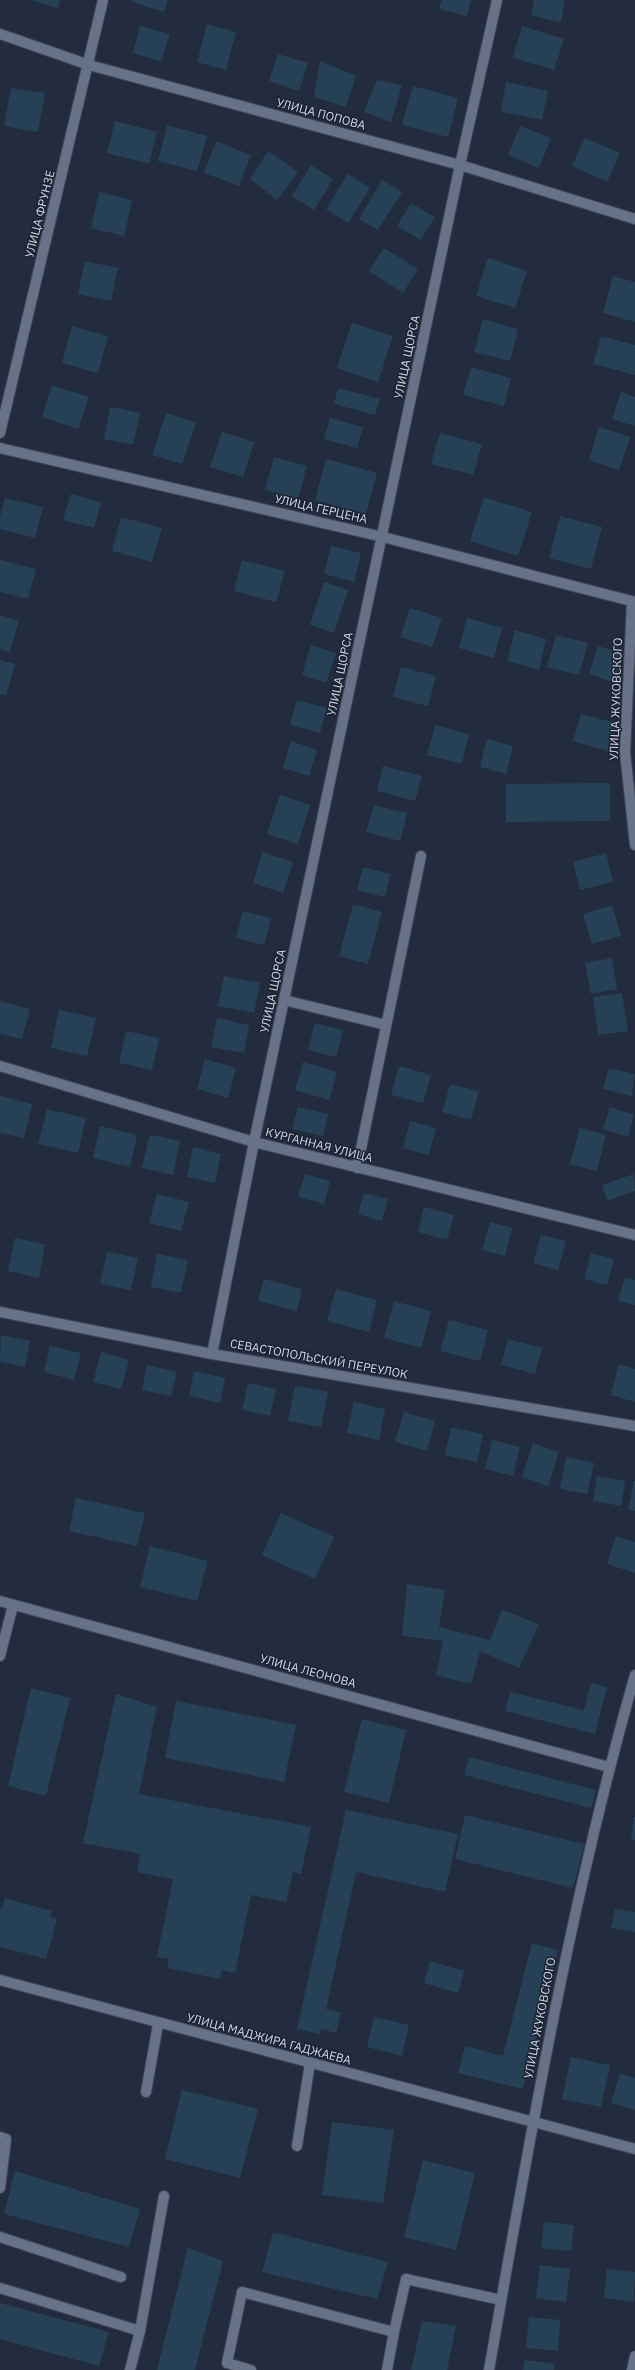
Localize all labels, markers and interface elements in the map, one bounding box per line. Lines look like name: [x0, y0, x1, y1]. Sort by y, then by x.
street label: УЛИЦА ПОПОВА: [275, 94, 368, 133]
street label: УЛИЦА ФРУНЗЕ: [21, 169, 58, 259]
street label: УЛИЦА ЩОРСА: [390, 313, 423, 400]
street label: УЛИЦА ГЕРЦЕНА: [273, 491, 369, 527]
street label: УЛИЦА ЩОРСА: [323, 630, 356, 717]
street label: УЛИЦА ЖУКОВСКОГО: [606, 637, 625, 761]
street label: УЛИЦА ЩОРСА: [256, 947, 289, 1034]
street label: КУРГАННАЯ УЛИЦА: [264, 1124, 375, 1165]
street label: СЕВАСТОПОЛЬСКИЙ ПЕРЕУЛОК: [229, 1335, 409, 1382]
street label: УЛИЦА ЛЕОНОВА: [259, 1651, 358, 1691]
street label: УЛИЦА ЖУКОВСКОГО: [520, 1956, 559, 2080]
street label: УЛИЦА МАДЖИРА ГАДЖАЕВА: [185, 2009, 353, 2068]

